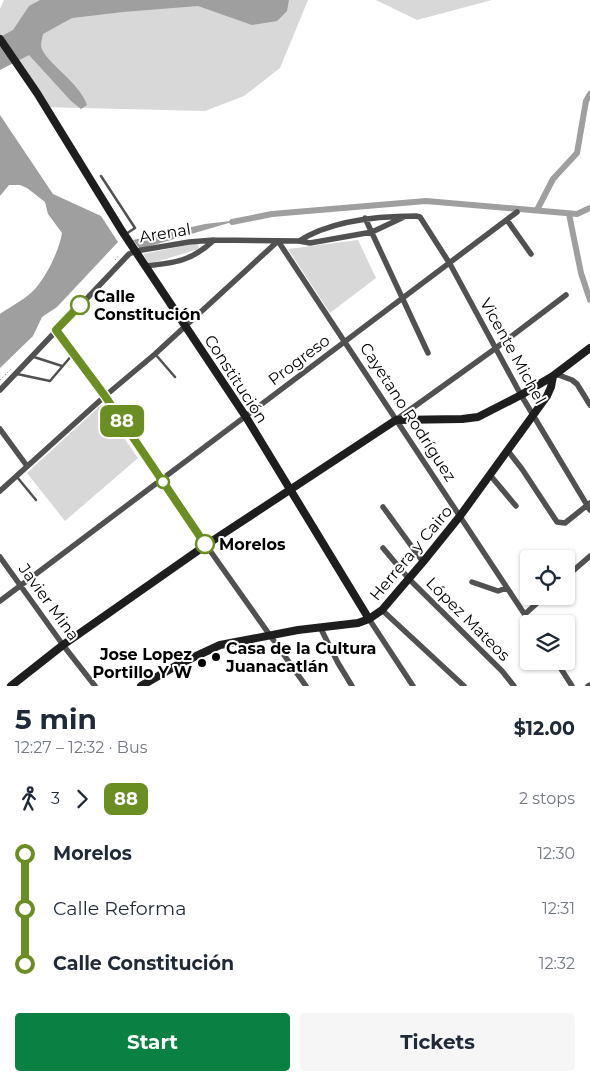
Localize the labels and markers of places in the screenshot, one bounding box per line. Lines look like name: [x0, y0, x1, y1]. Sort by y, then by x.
place label: Calle Constitución: [94, 287, 201, 324]
marker: Calle Constitución: [70, 295, 90, 315]
unlabelled marker: [156, 475, 170, 489]
marker: Morelos: [195, 534, 215, 554]
place label: Morelos: [219, 535, 286, 554]
place label: Casa de la Cultura Juanacatlán: [225, 639, 376, 676]
place label: Jose Lopez Portillo Y W: [92, 645, 192, 682]
marker: Casa de la Cultura Juanacatlán: [210, 651, 222, 663]
marker: Jose Lopez Portillo Y W: [196, 657, 208, 669]

